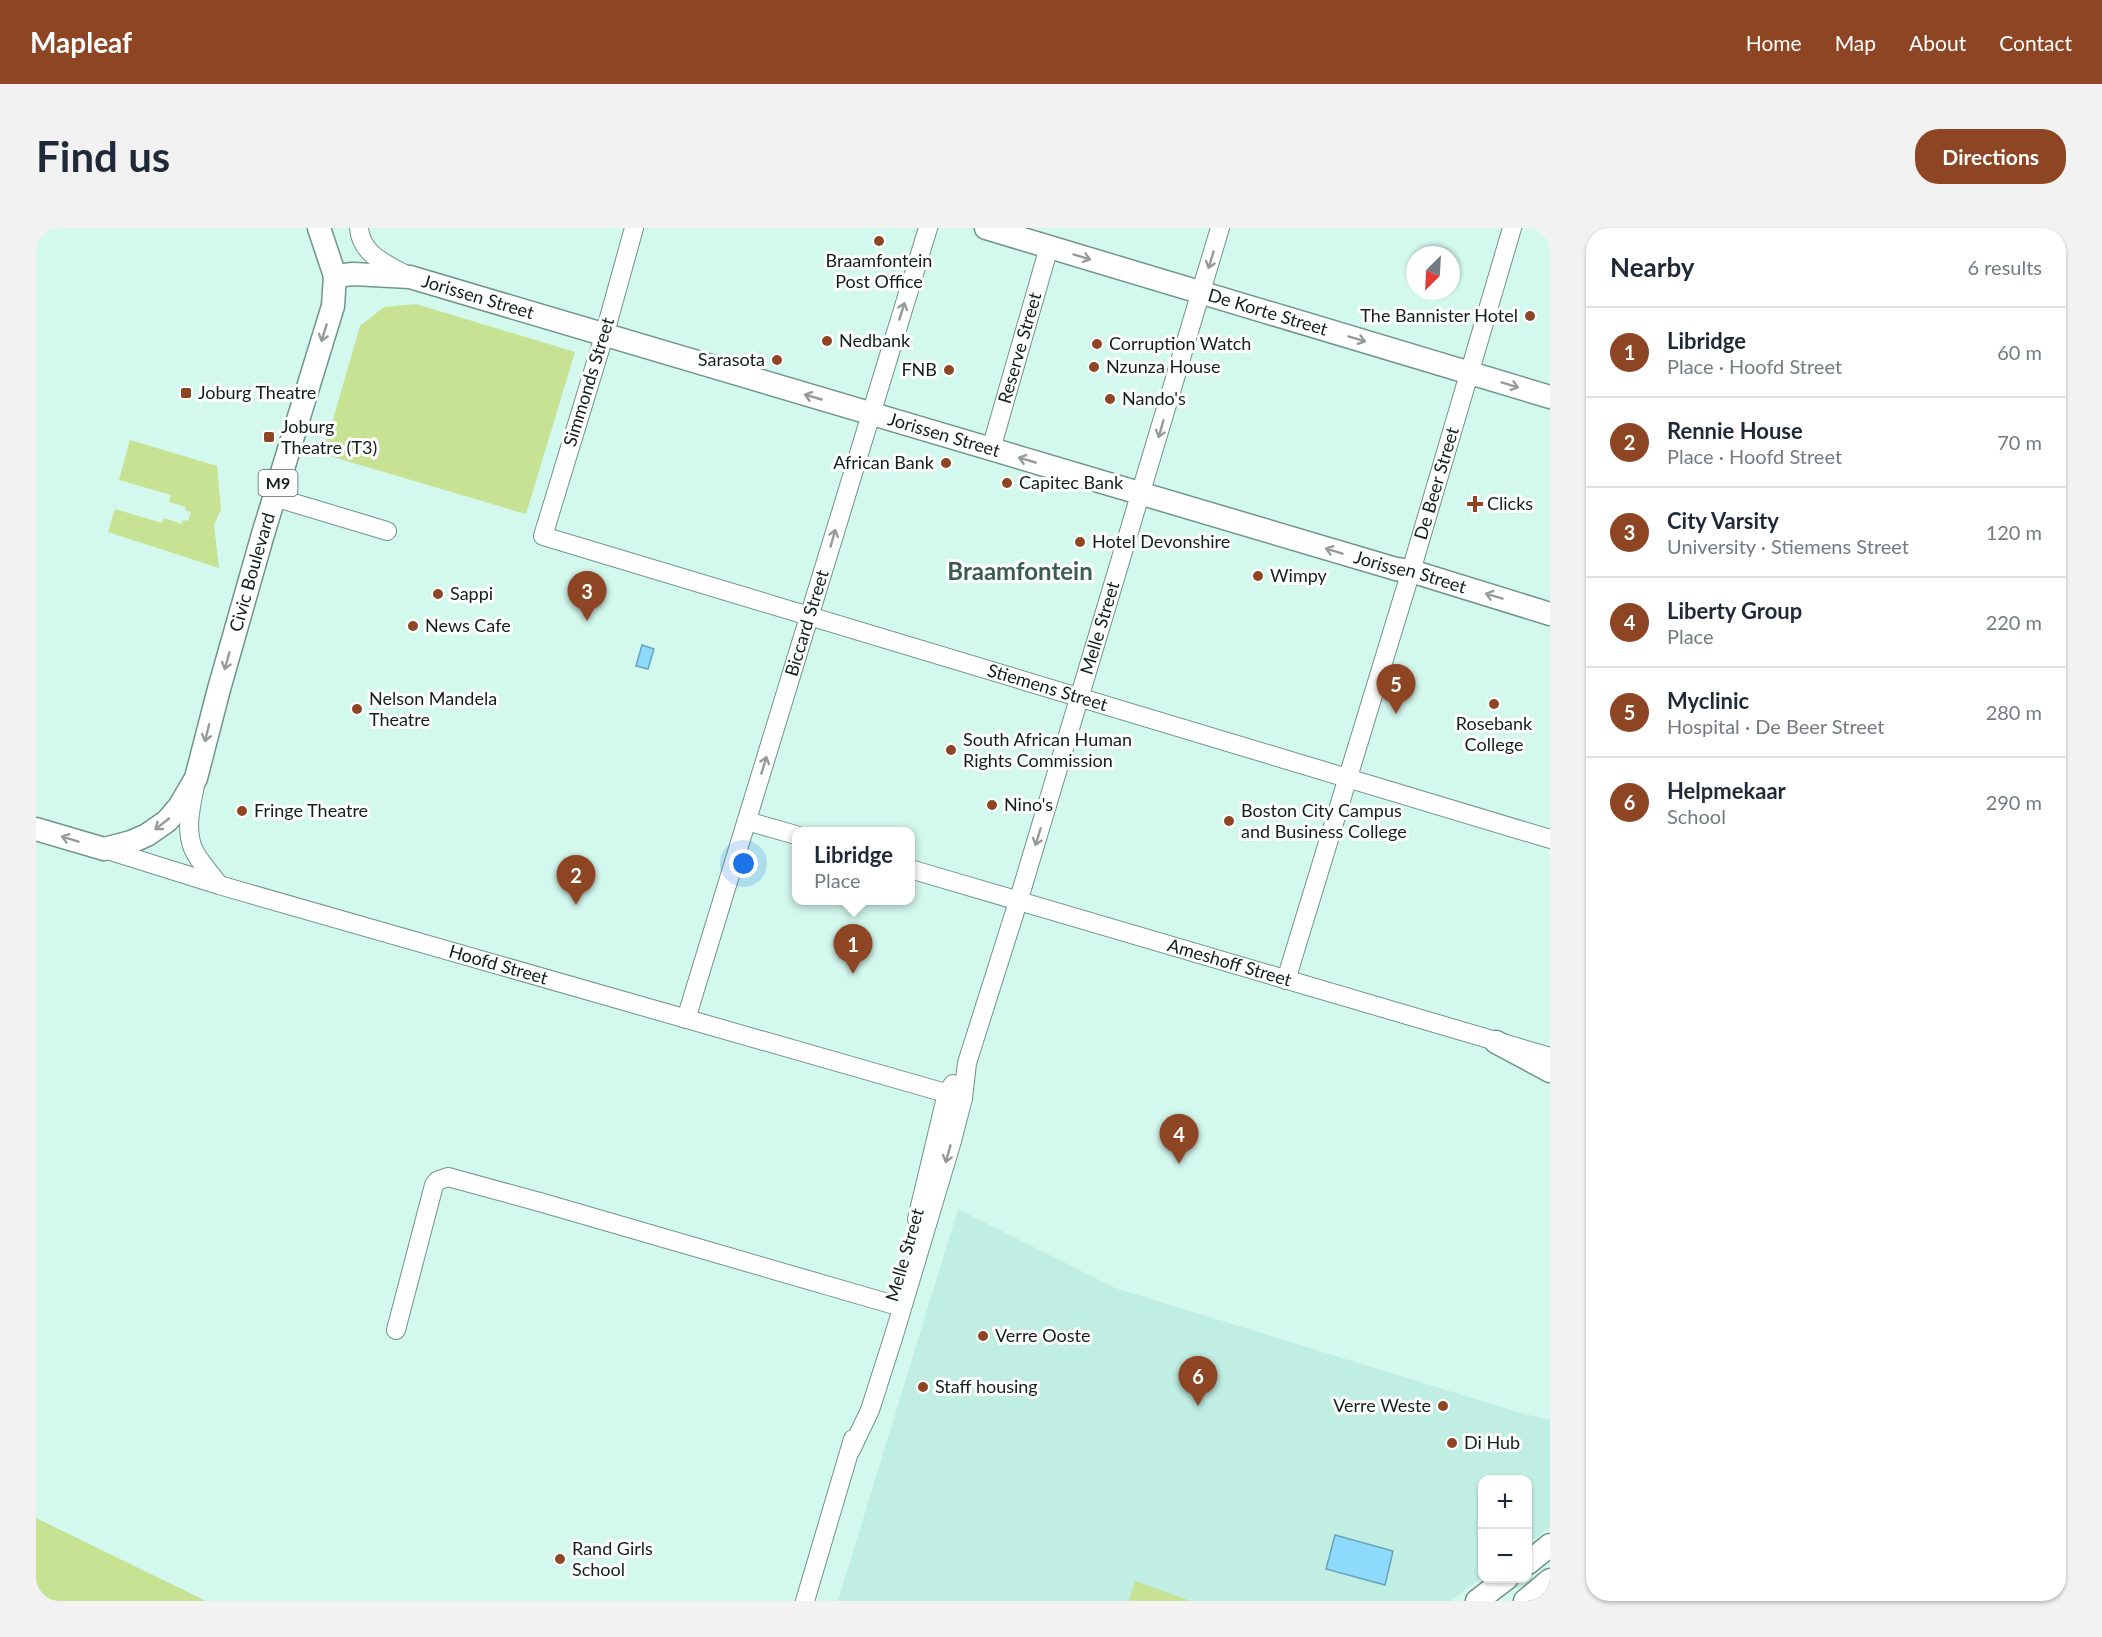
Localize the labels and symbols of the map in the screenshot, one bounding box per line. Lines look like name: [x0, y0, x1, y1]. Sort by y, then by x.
marker: Braamfontein Post Office: [872, 234, 886, 248]
north arrow: [1406, 246, 1460, 300]
place label: Braamfontein Post Office: [826, 249, 932, 292]
one-way arrow: [1205, 250, 1216, 269]
one-way arrow: [1072, 252, 1091, 263]
street label: Jorissen Street: [420, 269, 537, 323]
street label: De Korte Street: [1206, 283, 1331, 340]
street label: Reserve Street: [993, 289, 1046, 406]
one-way arrow: [897, 302, 908, 321]
place label: The Bannister Hotel: [1360, 304, 1518, 326]
marker: The Bannister Hotel: [1523, 309, 1537, 323]
street label: Simmonds Street: [558, 314, 618, 449]
one-way arrow: [318, 323, 329, 342]
place label: Nedbank: [839, 329, 911, 351]
place label: Corruption Watch: [1109, 332, 1251, 354]
marker: Nedbank: [820, 334, 834, 348]
one-way arrow: [1347, 334, 1366, 345]
marker: Corruption Watch: [1090, 337, 1104, 351]
place label: Sarasota: [698, 348, 765, 370]
marker: Sarasota: [770, 353, 784, 367]
place label: Nzunza House: [1106, 355, 1220, 377]
place label: FNB: [901, 358, 937, 380]
marker: Nzunza House: [1087, 360, 1101, 374]
marker: FNB: [942, 363, 956, 377]
one-way arrow: [1500, 380, 1519, 391]
place label: Joburg Theatre: [198, 381, 316, 403]
marker: Joburg Theatre: [179, 386, 193, 400]
place label: Nando's: [1122, 387, 1186, 409]
one-way arrow: [804, 391, 823, 402]
marker: Nando's: [1103, 392, 1117, 406]
street label: Jorissen Street: [886, 407, 1003, 461]
place label: Joburg Theatre (T3): [281, 415, 377, 458]
one-way arrow: [1155, 419, 1166, 438]
street label: De Beer Street: [1409, 424, 1463, 542]
marker: Joburg Theatre (T3): [262, 430, 276, 444]
place label: African Bank: [833, 451, 935, 473]
one-way arrow: [1018, 454, 1037, 465]
marker: African Bank: [939, 456, 953, 470]
road number: M9: [258, 470, 298, 496]
place label: Capitec Bank: [1019, 471, 1124, 493]
marker: Capitec Bank: [1000, 476, 1014, 490]
place label: Clicks: [1487, 492, 1533, 514]
marker: Clicks: [1468, 497, 1482, 511]
street label: Civic Boulevard: [224, 510, 279, 634]
one-way arrow: [828, 529, 839, 548]
place label: Hotel Devonshire: [1092, 530, 1230, 552]
marker: Hotel Devonshire: [1073, 535, 1087, 549]
one-way arrow: [1325, 545, 1344, 556]
street label: Jorissen Street: [1352, 545, 1470, 598]
district label: Braamfontein: [947, 556, 1093, 585]
place label: Wimpy: [1270, 564, 1328, 586]
street label: Biccard Street: [780, 566, 833, 679]
marker: Wimpy: [1251, 569, 1265, 583]
pin: 3: [568, 572, 606, 621]
street label: Melle Street: [1075, 578, 1124, 677]
place label: Sappi: [450, 582, 493, 604]
marker: Sappi: [431, 587, 445, 601]
one-way arrow: [1485, 590, 1504, 601]
place label: News Cafe: [425, 614, 511, 636]
marker: News Cafe: [406, 619, 420, 633]
one-way arrow: [221, 651, 232, 670]
street label: Stiemens Street: [985, 658, 1111, 715]
pin: 5: [1376, 664, 1416, 714]
place label: Nelson Mandela Theatre: [369, 687, 497, 730]
marker: Rosebank College: [1487, 697, 1501, 711]
marker: Nelson Mandela Theatre: [350, 702, 364, 716]
place label: Rosebank College: [1456, 712, 1533, 755]
one-way arrow: [201, 723, 213, 742]
place label: South African Human Rights Commission: [963, 728, 1132, 771]
marker: South African Human Rights Commission: [944, 743, 958, 757]
one-way arrow: [759, 756, 770, 775]
place label: Nino's: [1004, 793, 1053, 815]
marker: Nino's: [985, 798, 999, 812]
place label: Fringe Theatre: [254, 799, 368, 821]
place label: Boston City Campus and Business College: [1241, 799, 1407, 842]
marker: Fringe Theatre: [235, 804, 249, 818]
marker: Boston City Campus and Business College: [1222, 814, 1236, 828]
one-way arrow: [154, 817, 170, 830]
one-way arrow: [1032, 827, 1043, 846]
one-way arrow: [61, 833, 80, 844]
your location: [729, 849, 758, 878]
pin: 2: [556, 856, 596, 905]
pin: 1: [834, 924, 872, 974]
street label: Ameshoff Street: [1165, 933, 1295, 991]
street label: Hoofd Street: [447, 939, 551, 989]
pin: 4: [1160, 1114, 1198, 1164]
one-way arrow: [942, 1144, 953, 1163]
street label: Melle Street: [880, 1205, 928, 1304]
place label: Verre Ooste: [995, 1324, 1090, 1346]
marker: Verre Ooste: [976, 1329, 990, 1343]
pin: 6: [1178, 1356, 1218, 1406]
place label: Staff housing: [935, 1375, 1038, 1397]
marker: Staff housing: [916, 1380, 930, 1394]
place label: Verre Weste: [1333, 1394, 1431, 1416]
marker: Verre Weste: [1436, 1399, 1450, 1413]
place label: Di Hub: [1464, 1431, 1520, 1453]
marker: Di Hub: [1445, 1436, 1459, 1450]
place label: Rand Girls School: [572, 1537, 653, 1580]
marker: Rand Girls School: [553, 1552, 567, 1566]

